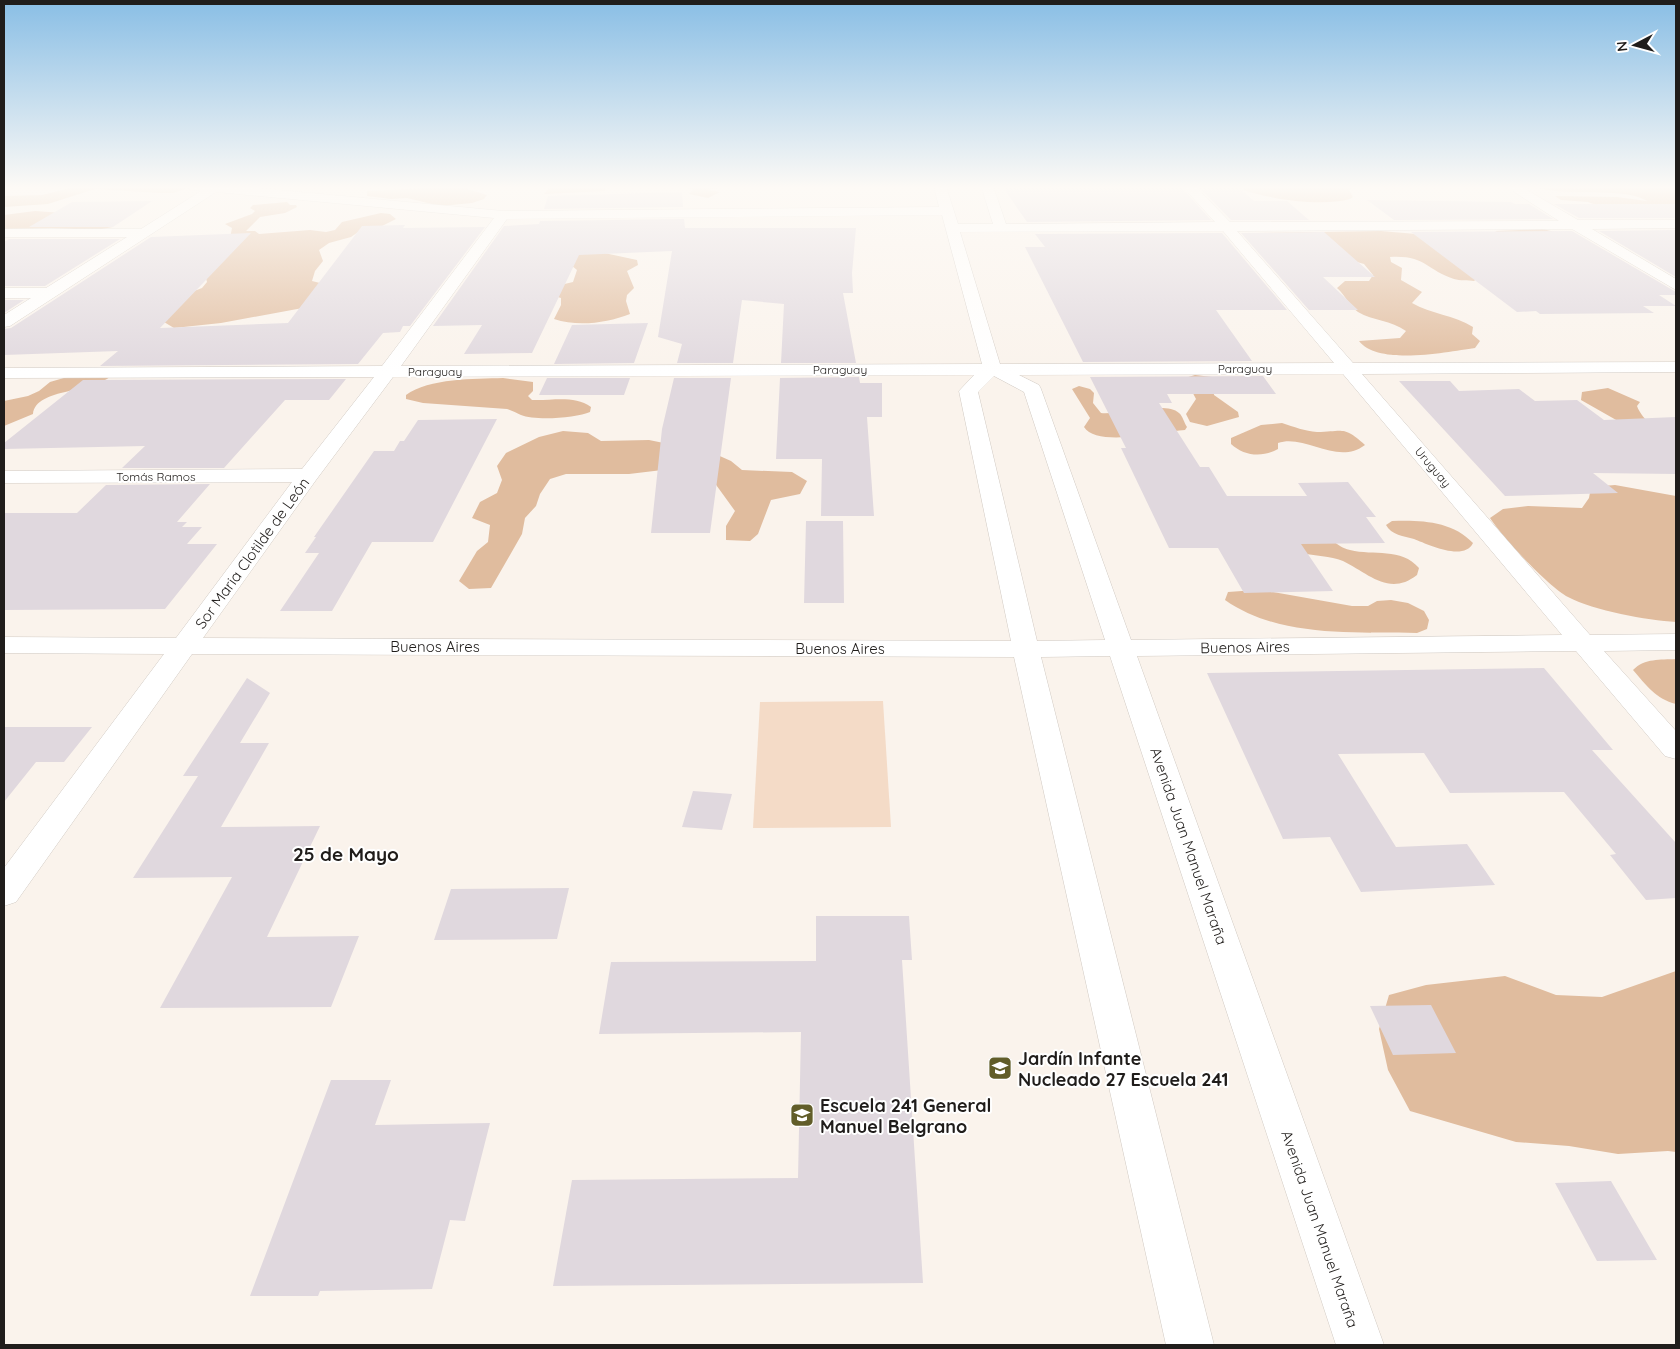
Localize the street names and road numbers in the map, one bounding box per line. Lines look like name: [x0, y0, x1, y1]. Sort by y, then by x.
street label: Paraguay: [1218, 361, 1272, 376]
street label: Paraguay: [813, 362, 867, 377]
street label: Paraguay: [408, 364, 462, 379]
street label: Uruguay: [1412, 444, 1454, 490]
street label: Tomás Ramos: [116, 469, 196, 484]
street label: Sor Maria Clotilde de León: [191, 474, 313, 632]
street label: Buenos Aires: [390, 637, 480, 656]
street label: Buenos Aires: [1200, 637, 1290, 657]
street label: Buenos Aires: [795, 639, 885, 658]
street label: Avenida Juan Manuel Maraña: [1146, 745, 1232, 947]
street label: Avenida Juan Manuel Maraña: [1277, 1128, 1363, 1330]

